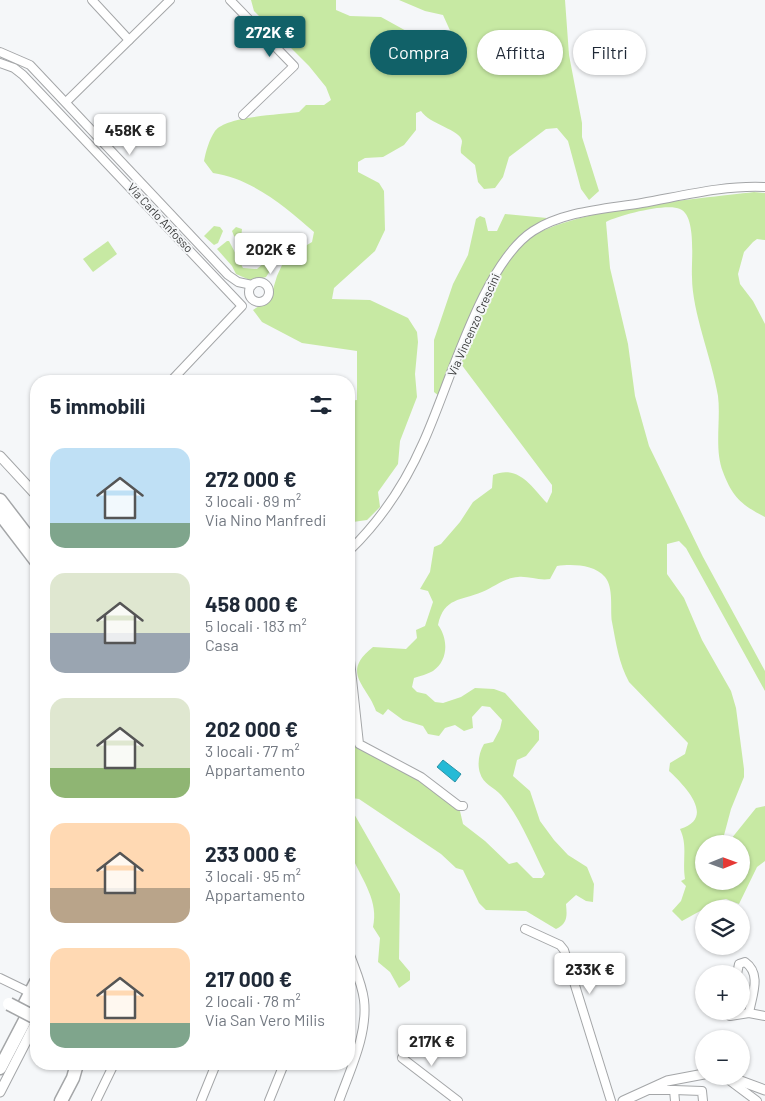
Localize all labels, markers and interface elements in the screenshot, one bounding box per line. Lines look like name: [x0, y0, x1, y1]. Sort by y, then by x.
pin: 272K €: [229, 15, 311, 58]
text: 272K €: [245, 22, 295, 41]
chip: Compra: [370, 30, 467, 75]
chip: Affitta: [477, 30, 563, 75]
chip: Filtri: [573, 30, 646, 75]
pin: 458K €: [89, 114, 171, 156]
text: 458K €: [105, 120, 155, 139]
street label: Via Carlo Anfosso: [125, 180, 197, 255]
pin: 202K €: [230, 232, 312, 275]
text: 202K €: [246, 239, 296, 258]
street label: Via Vincenzo Crescini: [444, 271, 502, 378]
icon: filters: [307, 391, 335, 419]
text: 5 immobili: [50, 393, 145, 418]
text: 272 000 €: [205, 466, 297, 491]
icon: home: [90, 468, 150, 528]
text: 3 locali · 89 m²: [205, 491, 301, 510]
text: Via Nino Manfredi: [205, 510, 326, 529]
text: 458 000 €: [205, 591, 298, 616]
icon: home: [90, 593, 150, 653]
text: 5 locali · 183 m²: [205, 616, 307, 635]
text: Casa: [205, 635, 239, 654]
text: 202 000 €: [205, 716, 298, 741]
icon: home: [90, 718, 150, 778]
text: 3 locali · 77 m²: [205, 741, 300, 760]
text: Appartamento: [205, 760, 305, 779]
north arrow: [695, 835, 750, 890]
map controls: [695, 835, 750, 1085]
text: 233 000 €: [205, 841, 297, 866]
icon: home: [90, 843, 150, 903]
text: 3 locali · 95 m²: [205, 866, 301, 885]
text: Appartamento: [205, 885, 305, 904]
button: layers: [695, 900, 750, 955]
pin: 233K €: [549, 952, 631, 995]
text: 233K €: [565, 959, 615, 978]
button: +: [695, 965, 750, 1020]
text: 217 000 €: [205, 966, 292, 991]
icon: home: [90, 968, 150, 1028]
text: 2 locali · 78 m²: [205, 991, 301, 1010]
text: Via San Vero Milis: [205, 1010, 325, 1029]
pin: 217K €: [391, 1024, 473, 1067]
button: −: [695, 1030, 750, 1085]
text: 217K €: [409, 1031, 455, 1050]

